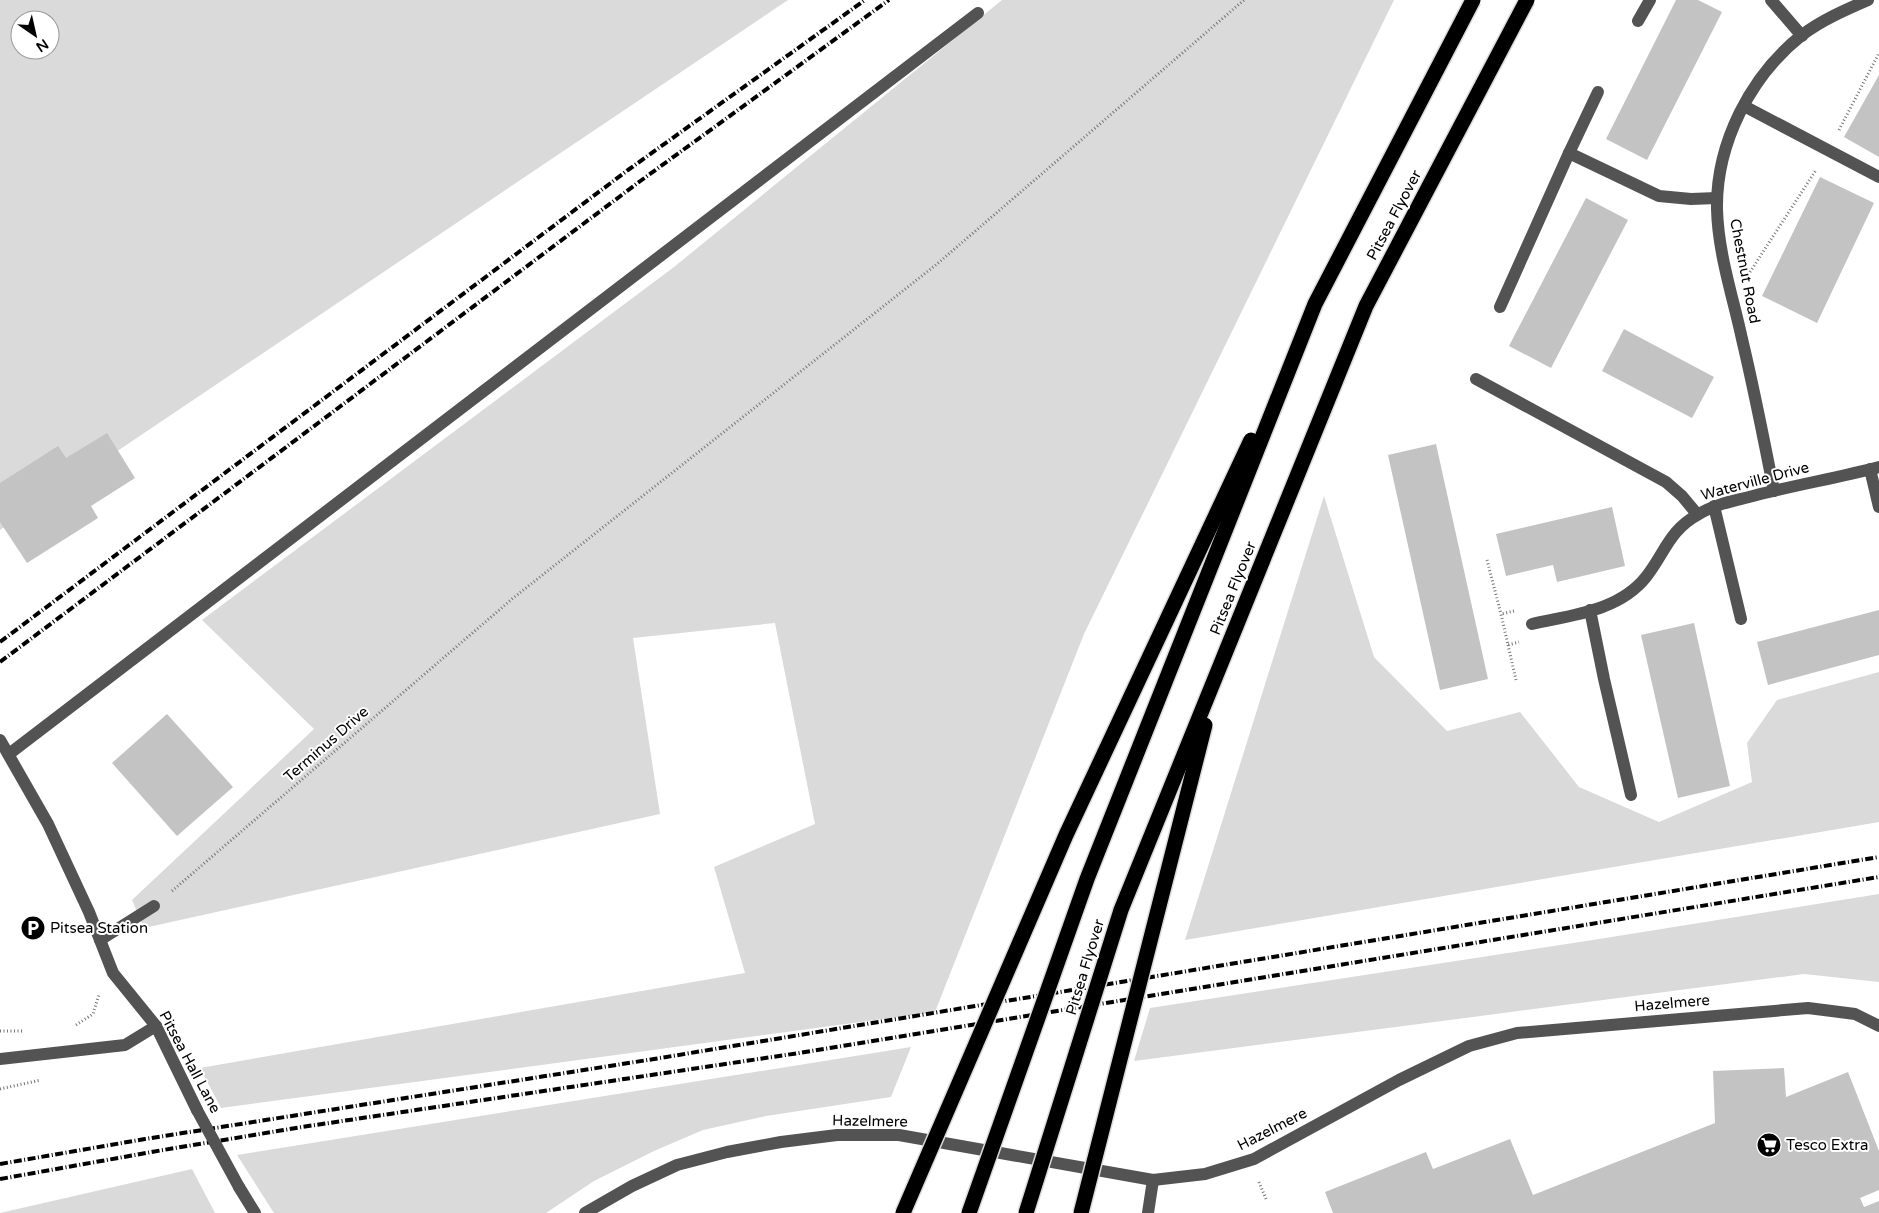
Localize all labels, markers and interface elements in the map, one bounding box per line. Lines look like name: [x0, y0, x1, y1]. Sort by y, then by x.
north arrow: [10, 10, 60, 60]
text: N: [33, 35, 51, 56]
street label: Pitsea Flyover: [1363, 167, 1425, 263]
street label: Chestnut Road: [1726, 217, 1764, 325]
street label: Waterville Drive: [1699, 458, 1811, 504]
street label: Pitsea Flyover: [1206, 538, 1260, 637]
street label: Terminus Drive: [280, 702, 372, 786]
parking icon: Pitsea Station: [20, 915, 46, 941]
street label: Pitsea Flyover: [1062, 917, 1108, 1017]
place label: Pitsea Station: [50, 919, 148, 937]
street label: Hazelmere: [1633, 991, 1711, 1015]
street label: Pitsea Hall Lane: [155, 1008, 225, 1116]
street label: Hazelmere: [1234, 1104, 1310, 1154]
street label: Hazelmere: [832, 1111, 908, 1131]
supermarket icon: Tesco Extra: [1756, 1132, 1782, 1158]
place label: Tesco Extra: [1786, 1136, 1868, 1154]

